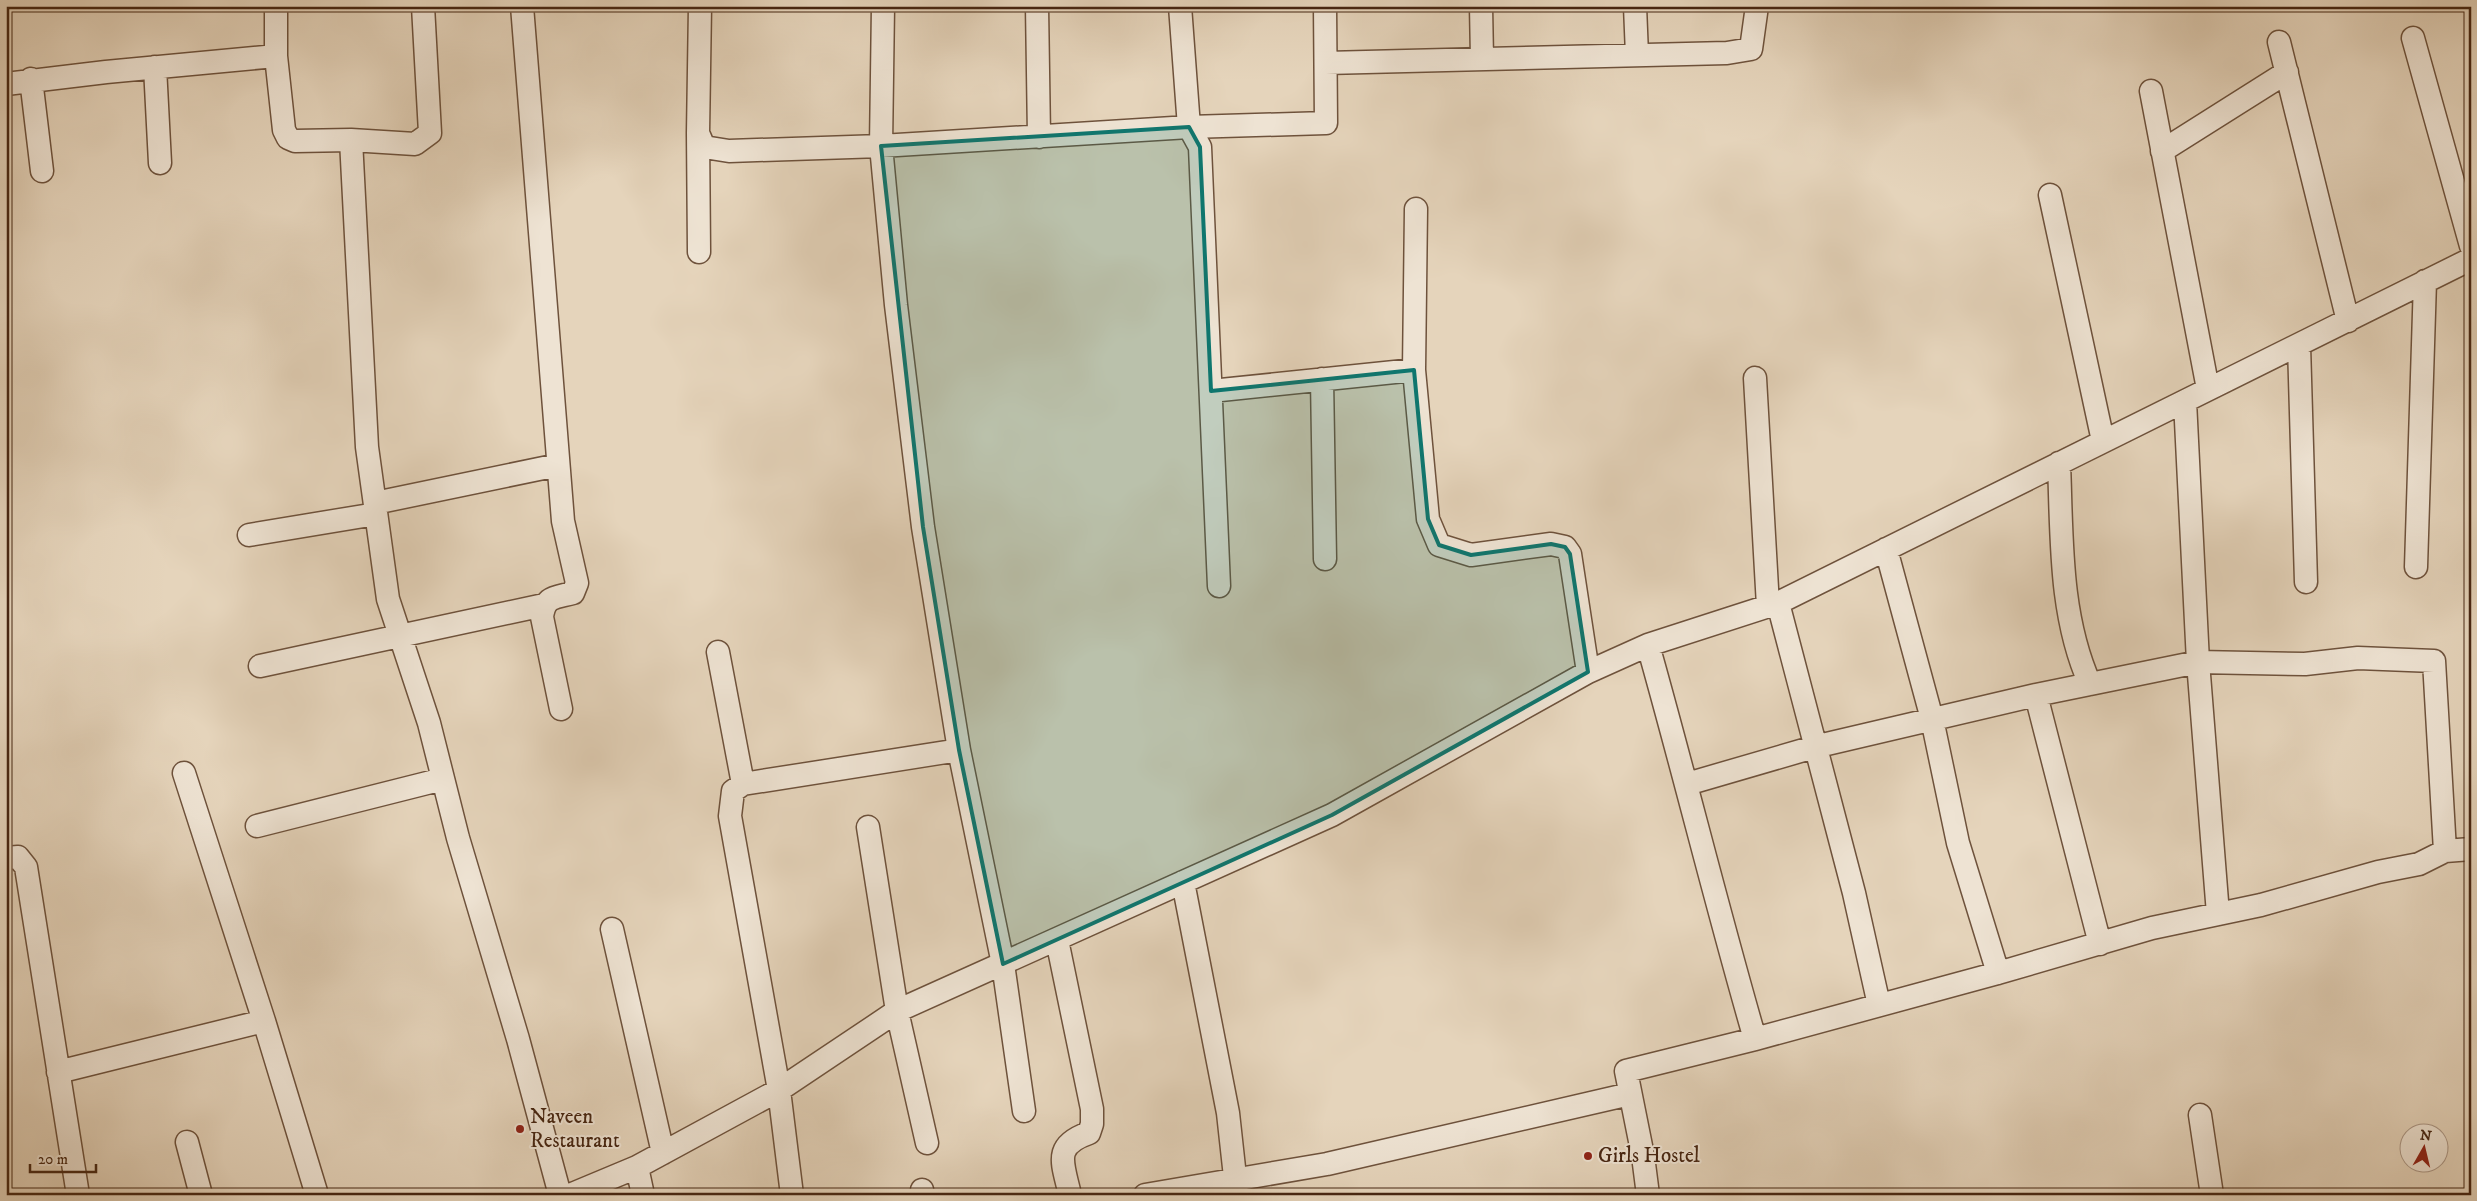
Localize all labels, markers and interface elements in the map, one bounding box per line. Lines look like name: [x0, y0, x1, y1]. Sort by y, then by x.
place label: Naveen Restaurant: [530, 1104, 620, 1154]
marker: Naveen Restaurant: [514, 1123, 526, 1135]
north arrow: [2400, 1124, 2450, 1174]
text: N: [2419, 1126, 2433, 1146]
scale bar: [30, 1141, 96, 1173]
place label: Girls Hostel: [1598, 1143, 1701, 1169]
text: 20 m: [38, 1150, 68, 1169]
marker: Girls Hostel: [1582, 1150, 1594, 1162]

